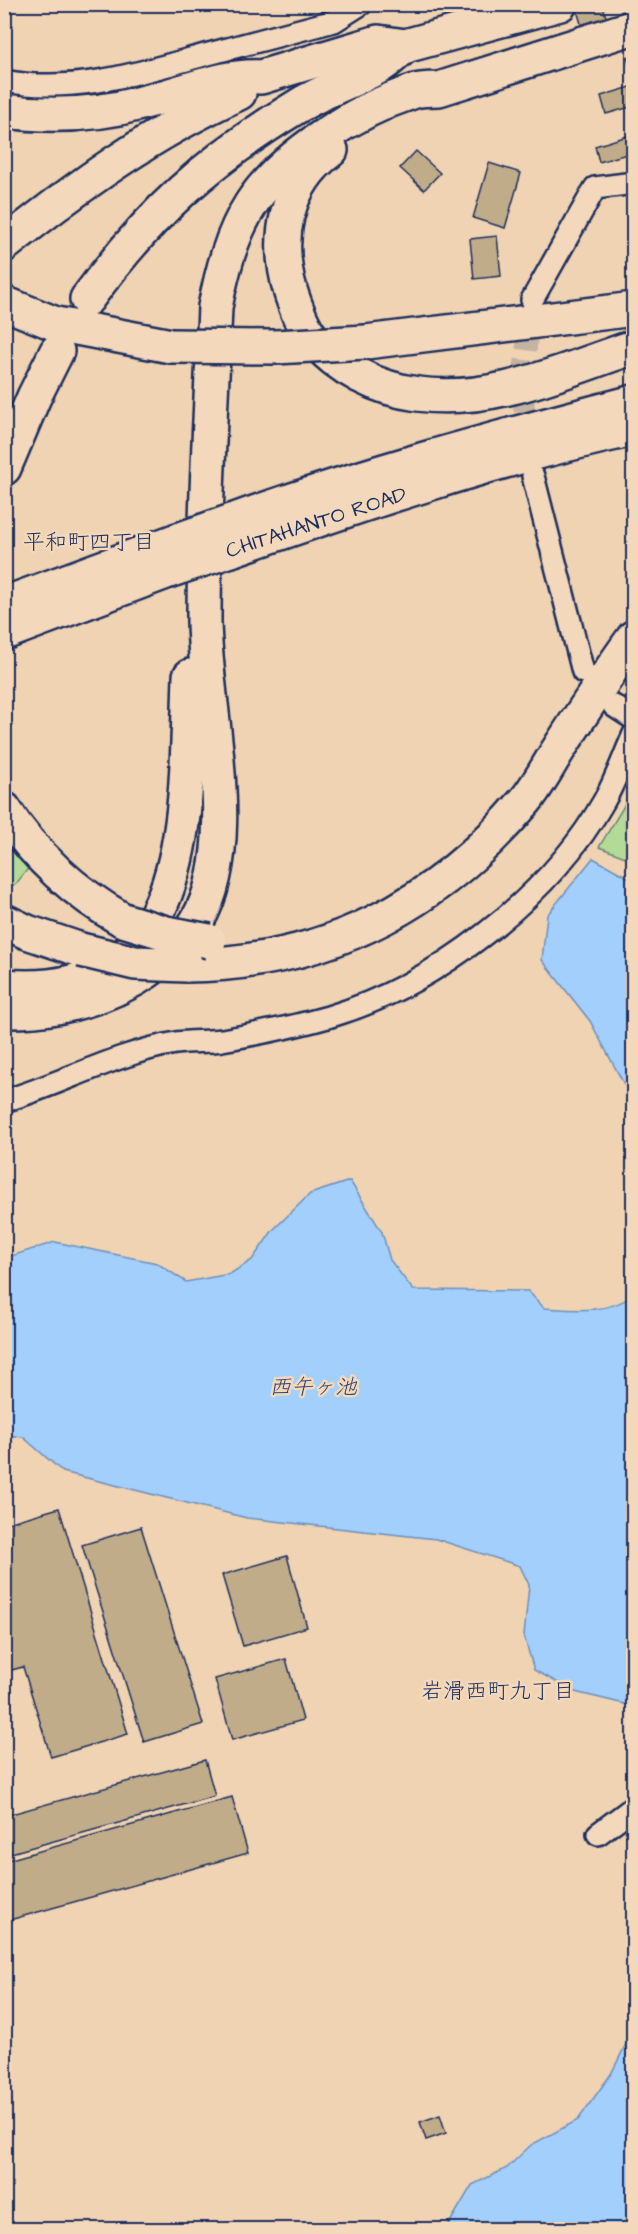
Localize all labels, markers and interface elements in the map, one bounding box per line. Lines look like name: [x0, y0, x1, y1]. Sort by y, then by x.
street label: CHITAHANTO ROAD: [222, 479, 411, 565]
district label: 平和町四丁目: [23, 527, 155, 558]
water label: 西午ヶ池: [269, 1372, 358, 1403]
district label: 岩滑西町九丁目: [421, 1676, 575, 1707]

